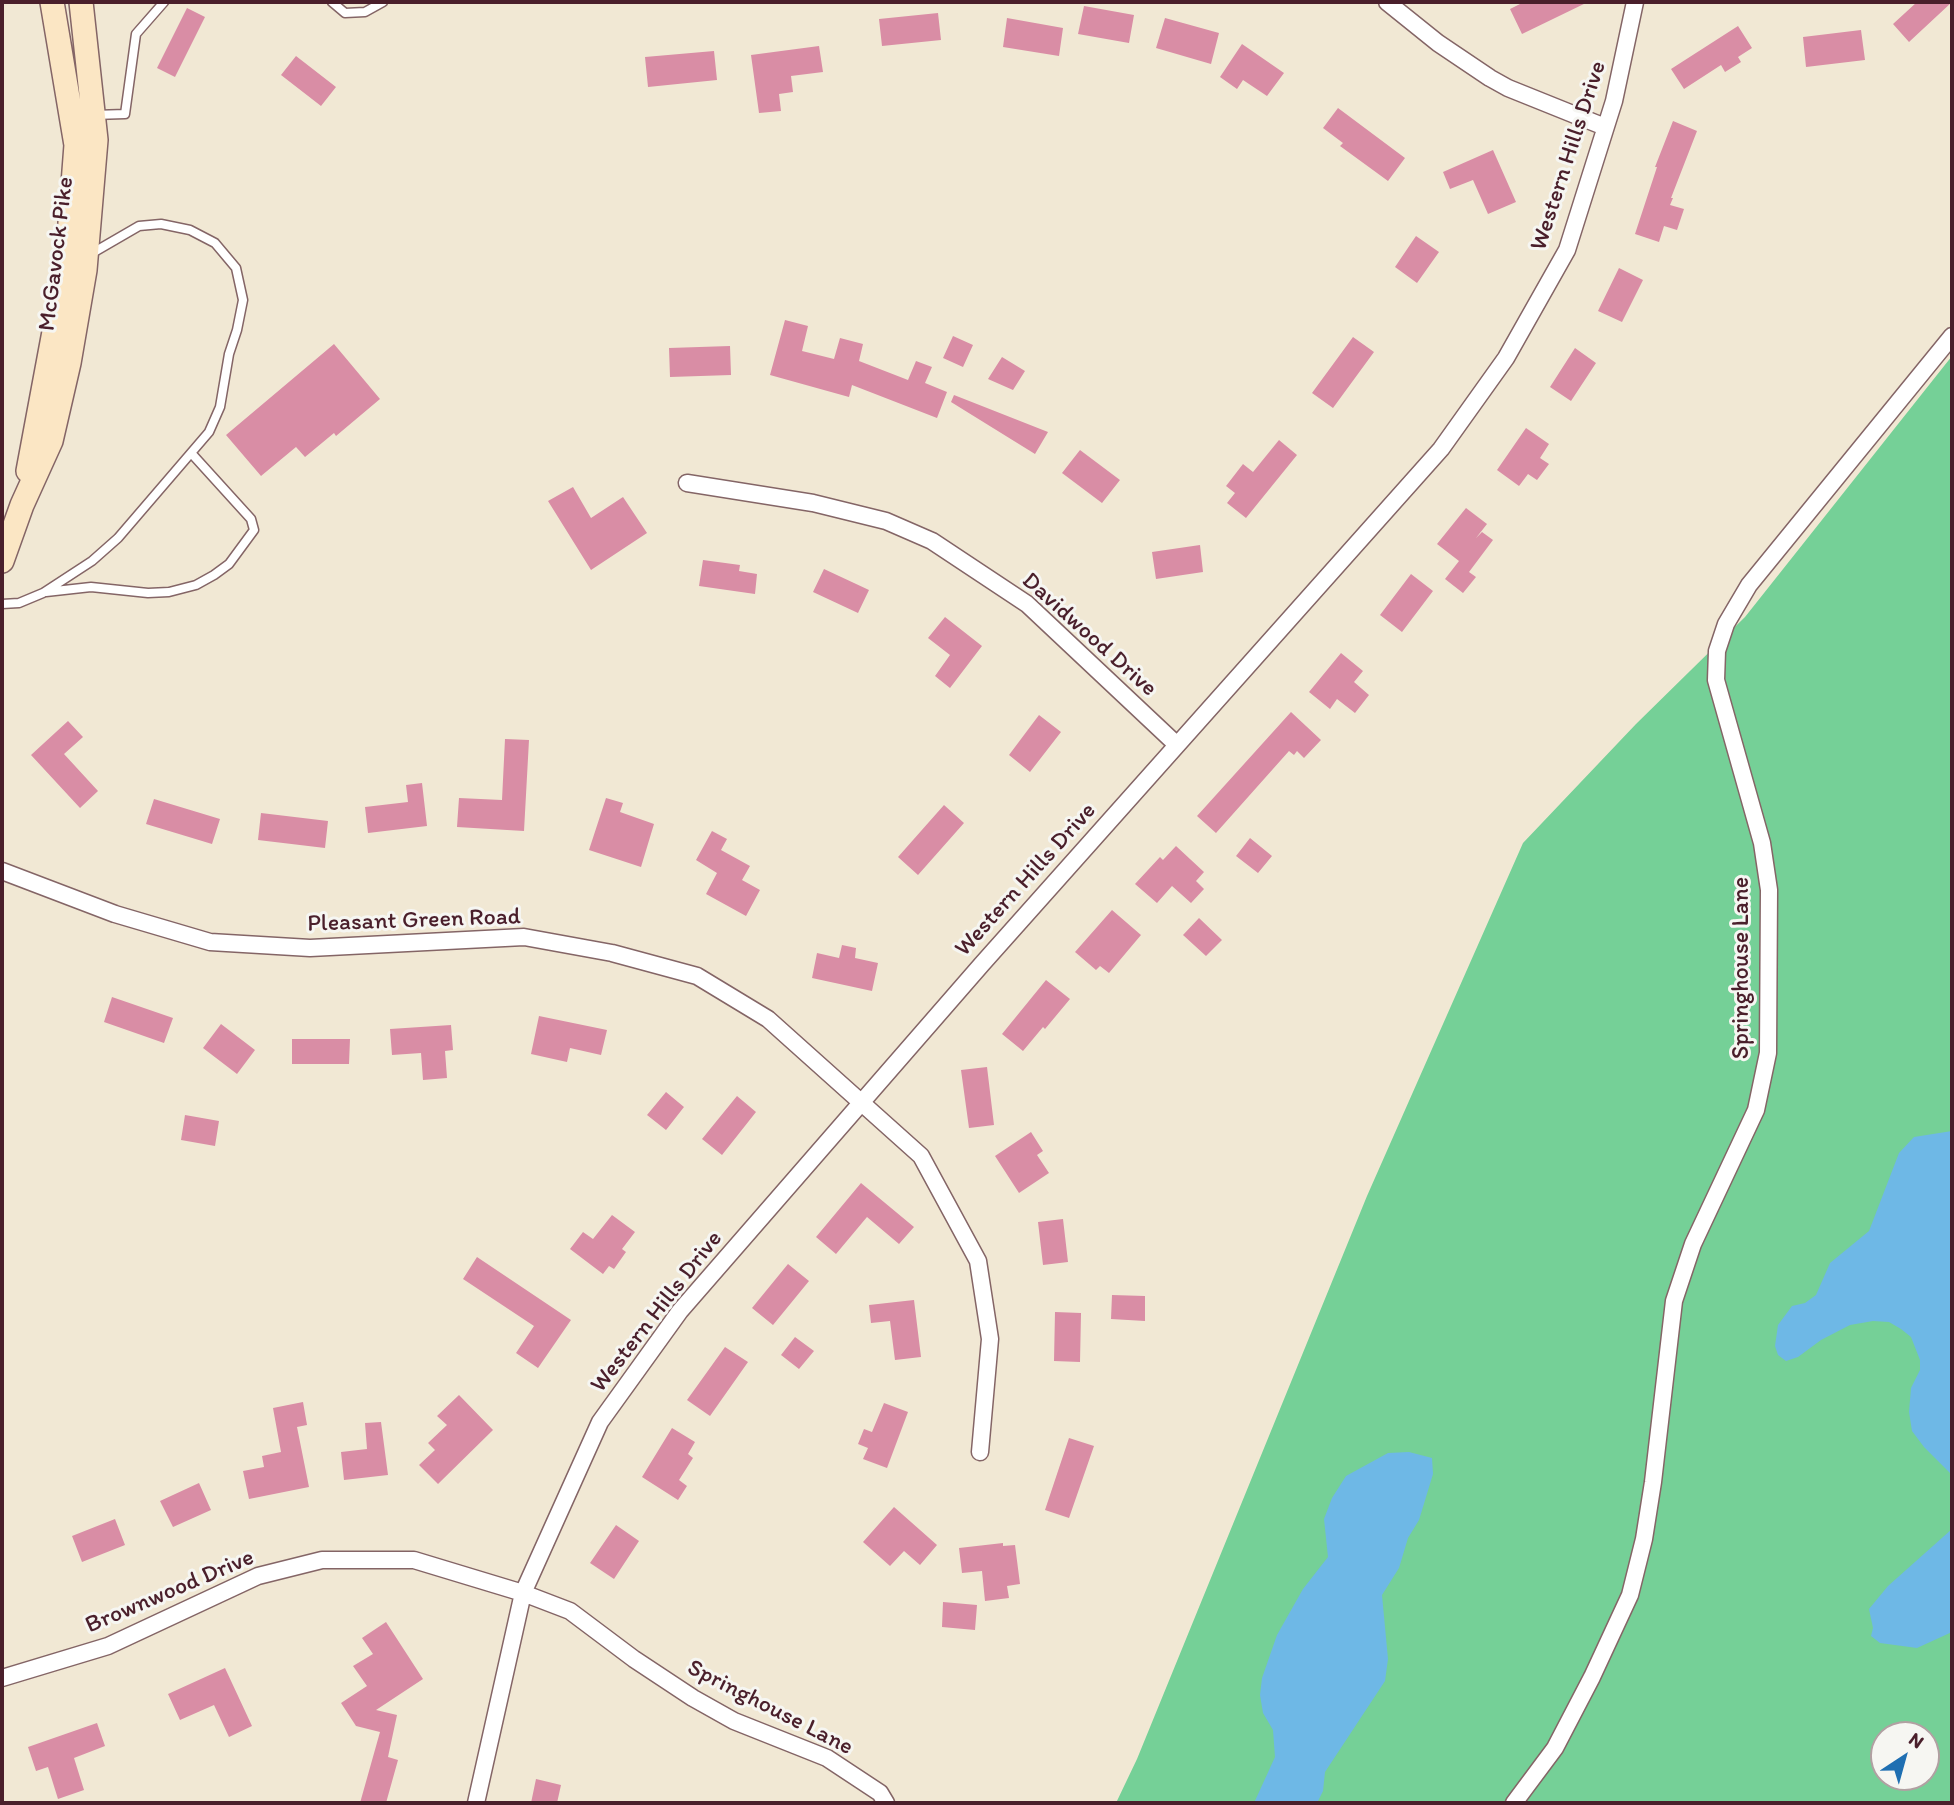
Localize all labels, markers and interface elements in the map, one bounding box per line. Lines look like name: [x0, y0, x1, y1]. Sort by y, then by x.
street label: Western Hills Drive: [1525, 58, 1613, 254]
street label: McGavock Pike: [33, 175, 81, 333]
street label: Davidwood Drive: [1015, 567, 1163, 703]
street label: Western Hills Drive: [949, 797, 1103, 963]
street label: Springhouse Lane: [1728, 877, 1756, 1059]
street label: Pleasant Green Road: [307, 903, 521, 939]
street label: Western Hills Drive: [585, 1225, 729, 1399]
street label: Brownwood Drive: [81, 1544, 259, 1640]
street label: Springhouse Lane: [682, 1654, 858, 1762]
north arrow: [1870, 1721, 1940, 1791]
text: N: [1905, 1727, 1928, 1753]

